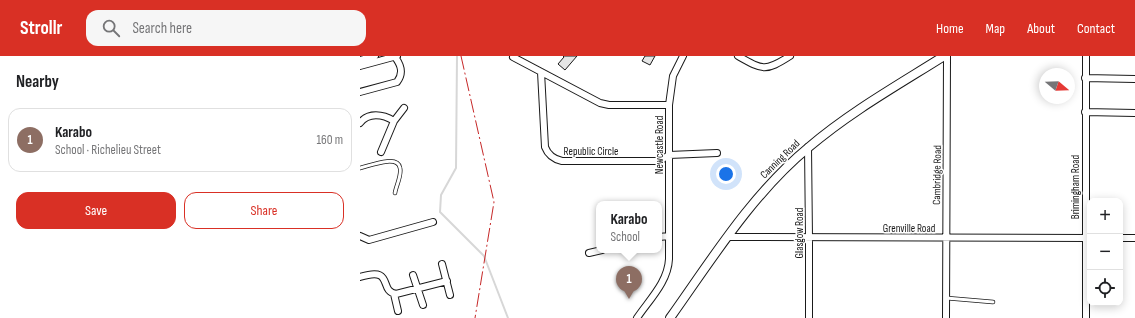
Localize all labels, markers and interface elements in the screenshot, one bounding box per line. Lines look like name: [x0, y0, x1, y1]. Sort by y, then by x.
search box: [86, 10, 366, 46]
text: Strollr: [20, 17, 62, 40]
icon: search: [100, 17, 122, 39]
text: Search here: [132, 19, 192, 38]
text: Home: [936, 20, 964, 37]
text: Map: [986, 20, 1005, 37]
text: About: [1027, 20, 1055, 37]
text: Contact: [1077, 20, 1115, 37]
north arrow: [1039, 68, 1075, 104]
text: Nearby: [16, 72, 59, 92]
street label: Newcastle Road: [653, 115, 666, 174]
text: Karabo: [55, 123, 92, 142]
text: 1: [27, 132, 33, 148]
text: 160 m: [317, 132, 343, 148]
street label: Canning Road: [757, 137, 803, 181]
text: School · Richelieu Street: [55, 142, 161, 158]
street label: Republic Circle: [564, 145, 618, 158]
street label: Cambridge Road: [930, 145, 944, 205]
street label: Brimingham Road: [1069, 154, 1082, 219]
your location: [716, 164, 736, 184]
button: Save: [16, 192, 176, 229]
button: Share: [184, 192, 344, 229]
map controls: [1087, 198, 1123, 306]
button: +: [1087, 198, 1123, 234]
popup: [596, 201, 662, 253]
street label: Glasgow Road: [793, 207, 806, 258]
text: Karabo: [611, 210, 647, 229]
street label: Grenville Road: [883, 222, 936, 235]
text: School: [611, 229, 640, 245]
button: −: [1087, 234, 1123, 270]
pin: 1: [616, 266, 642, 299]
button: locate: [1087, 270, 1123, 306]

